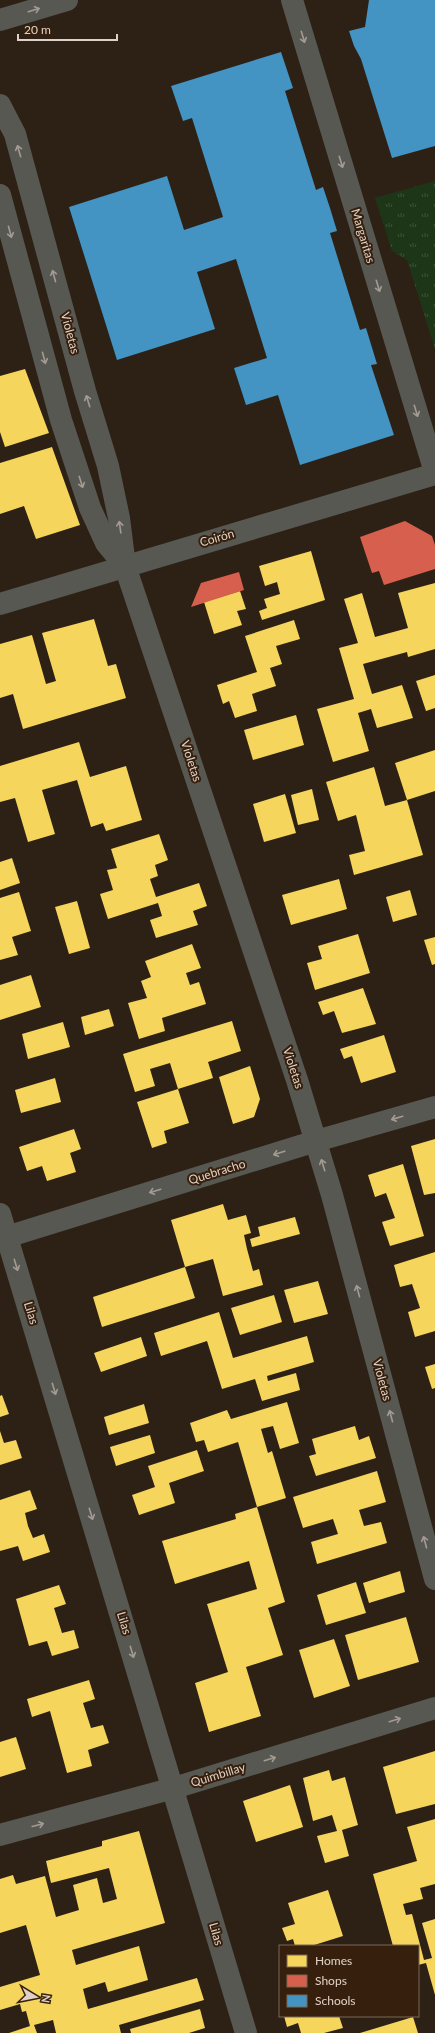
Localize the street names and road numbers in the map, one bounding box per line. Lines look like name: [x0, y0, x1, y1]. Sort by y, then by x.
street label: Margaritas: [348, 207, 379, 265]
street label: Violetas: [58, 310, 83, 355]
street label: Coirón: [198, 525, 236, 550]
street label: Violetas: [178, 738, 205, 783]
street label: Violetas: [280, 1045, 307, 1090]
street label: Quebracho: [187, 1156, 247, 1187]
street label: Lilas: [21, 1300, 42, 1326]
street label: Violetas: [370, 1357, 395, 1402]
street label: Lilas: [114, 1610, 135, 1636]
street label: Quimbillay: [189, 1759, 248, 1790]
street label: Lilas: [206, 1921, 227, 1947]

